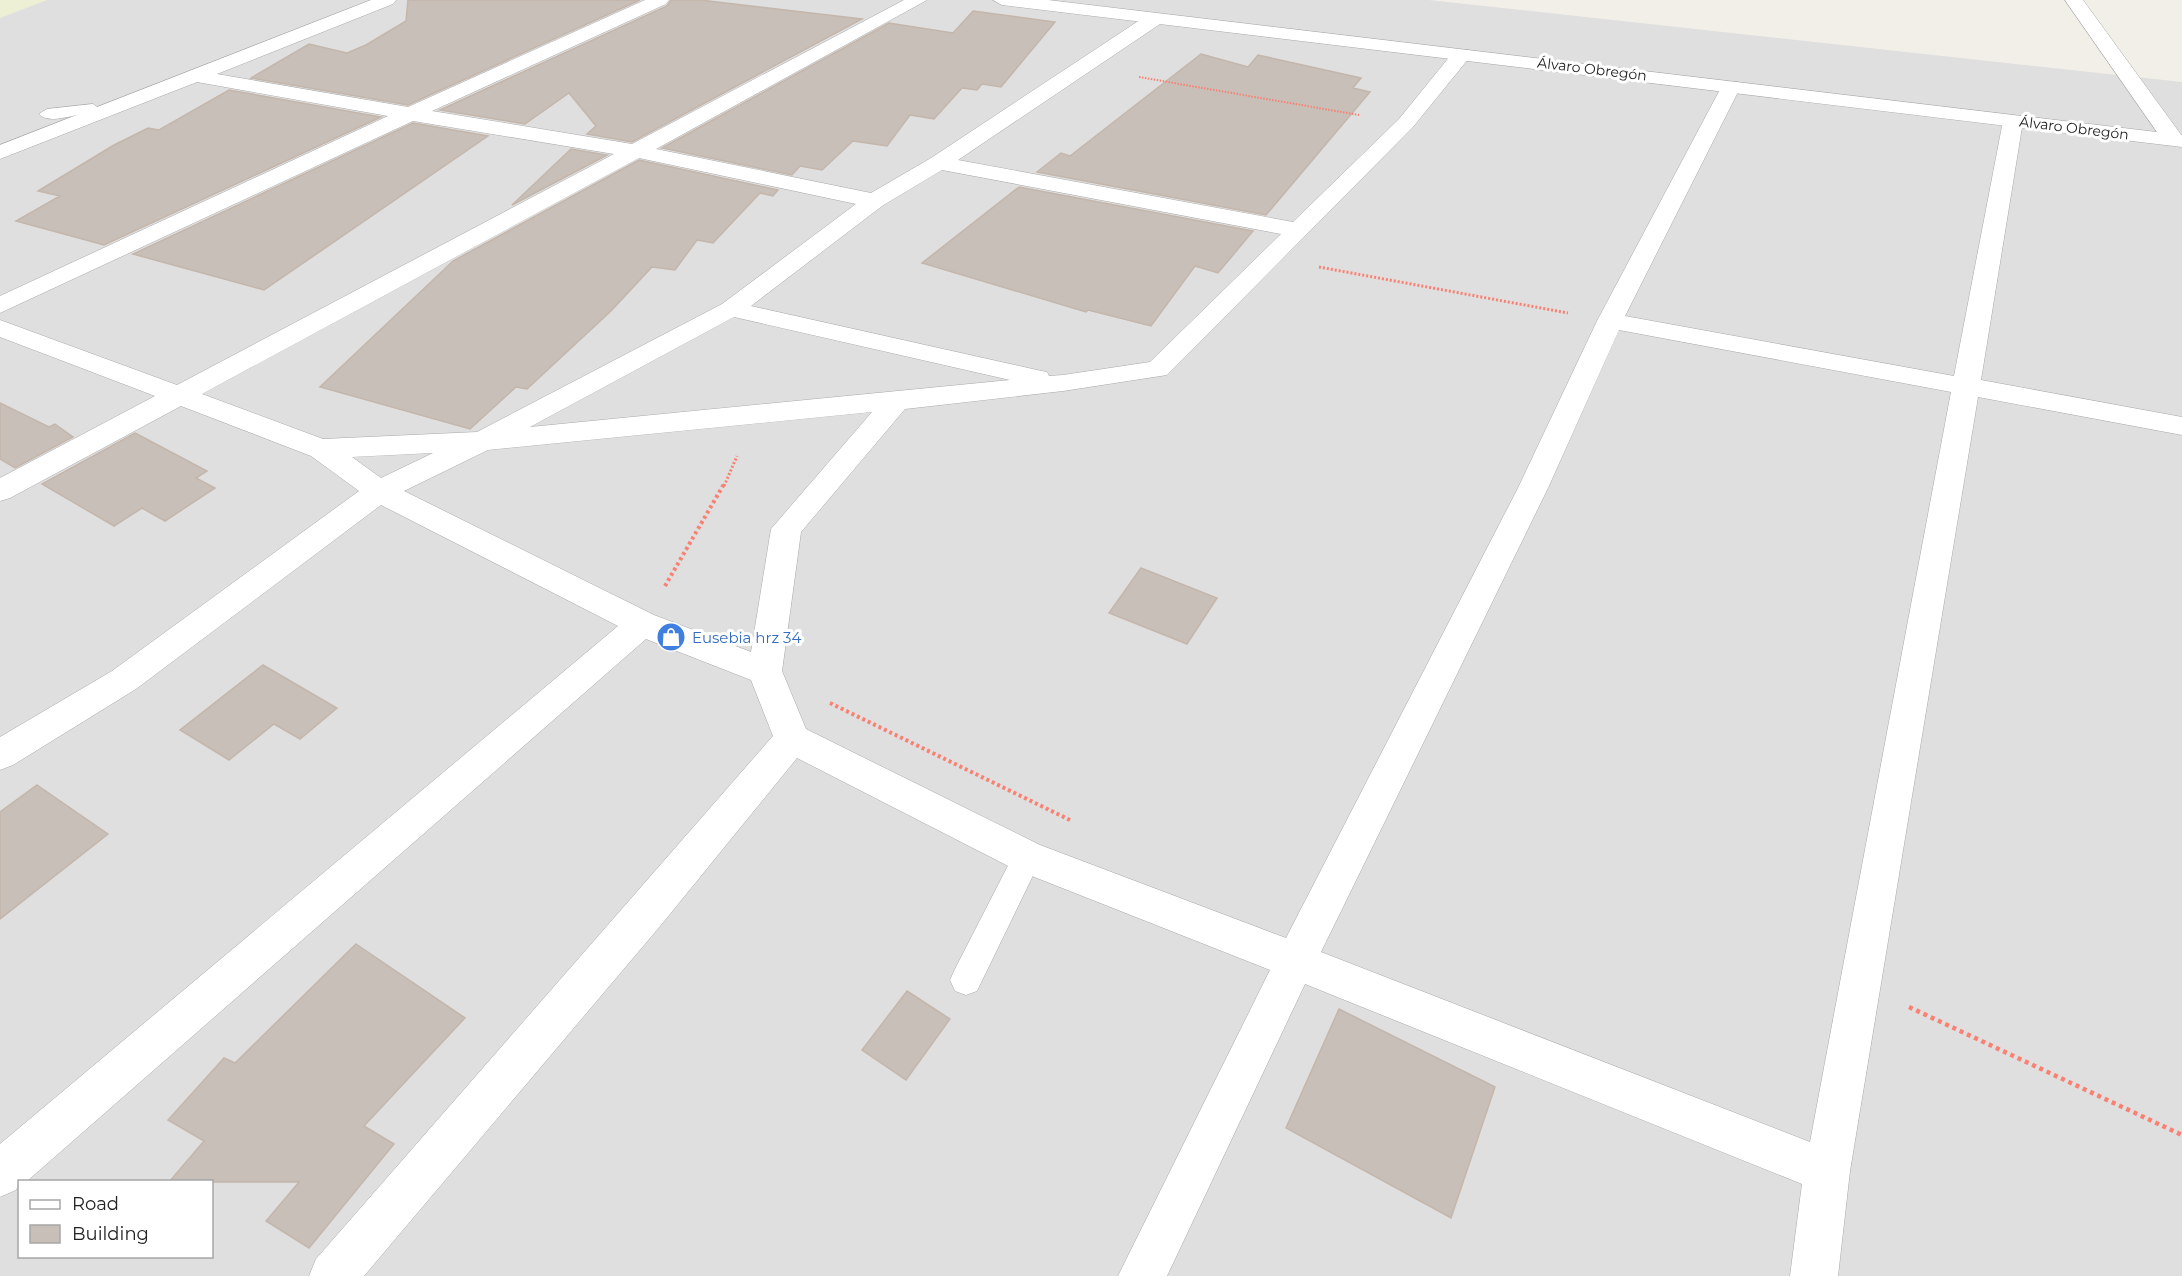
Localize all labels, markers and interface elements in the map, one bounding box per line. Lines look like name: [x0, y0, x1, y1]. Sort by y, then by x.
street label: Álvaro Obregón: [1536, 53, 1648, 85]
street label: Álvaro Obregón: [2018, 112, 2130, 144]
shop icon: Eusebia hrz 34: [655, 621, 687, 653]
place label: Eusebia hrz 34: [692, 628, 802, 647]
legend: [18, 1180, 213, 1258]
text: Road: [72, 1193, 119, 1215]
text: Building: [72, 1223, 149, 1245]

